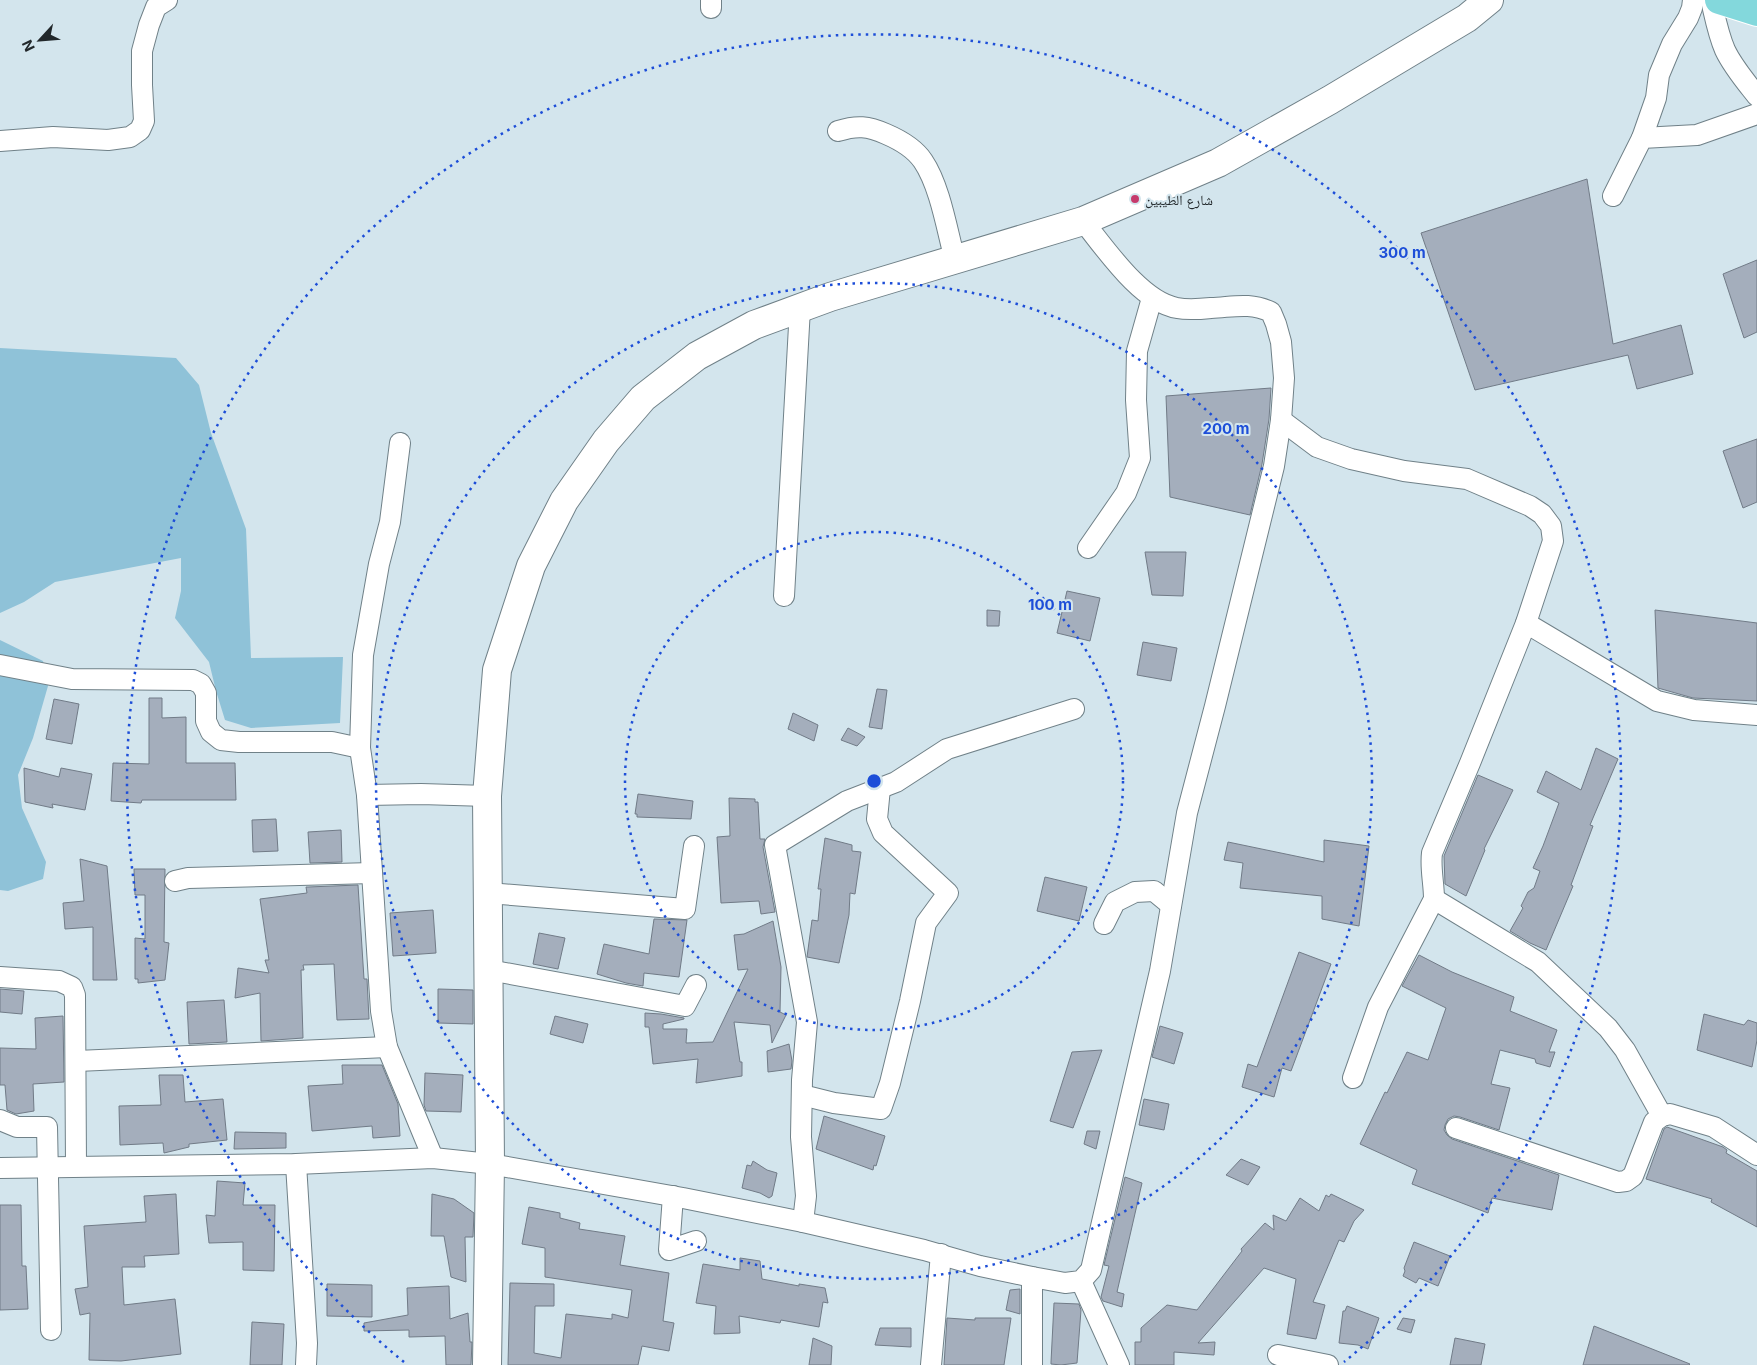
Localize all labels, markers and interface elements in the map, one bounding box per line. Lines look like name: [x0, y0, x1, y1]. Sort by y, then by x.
north arrow: [15, 15, 65, 65]
text: N: [18, 37, 38, 54]
place label: شارع الطيبين: [1145, 191, 1213, 210]
marker: شارع الطيبين: [1129, 193, 1141, 205]
text: 300 m: [1378, 243, 1426, 262]
text: 200 m: [1203, 419, 1249, 438]
text: 100 m: [1028, 595, 1072, 614]
centre of rings: [865, 772, 883, 790]

